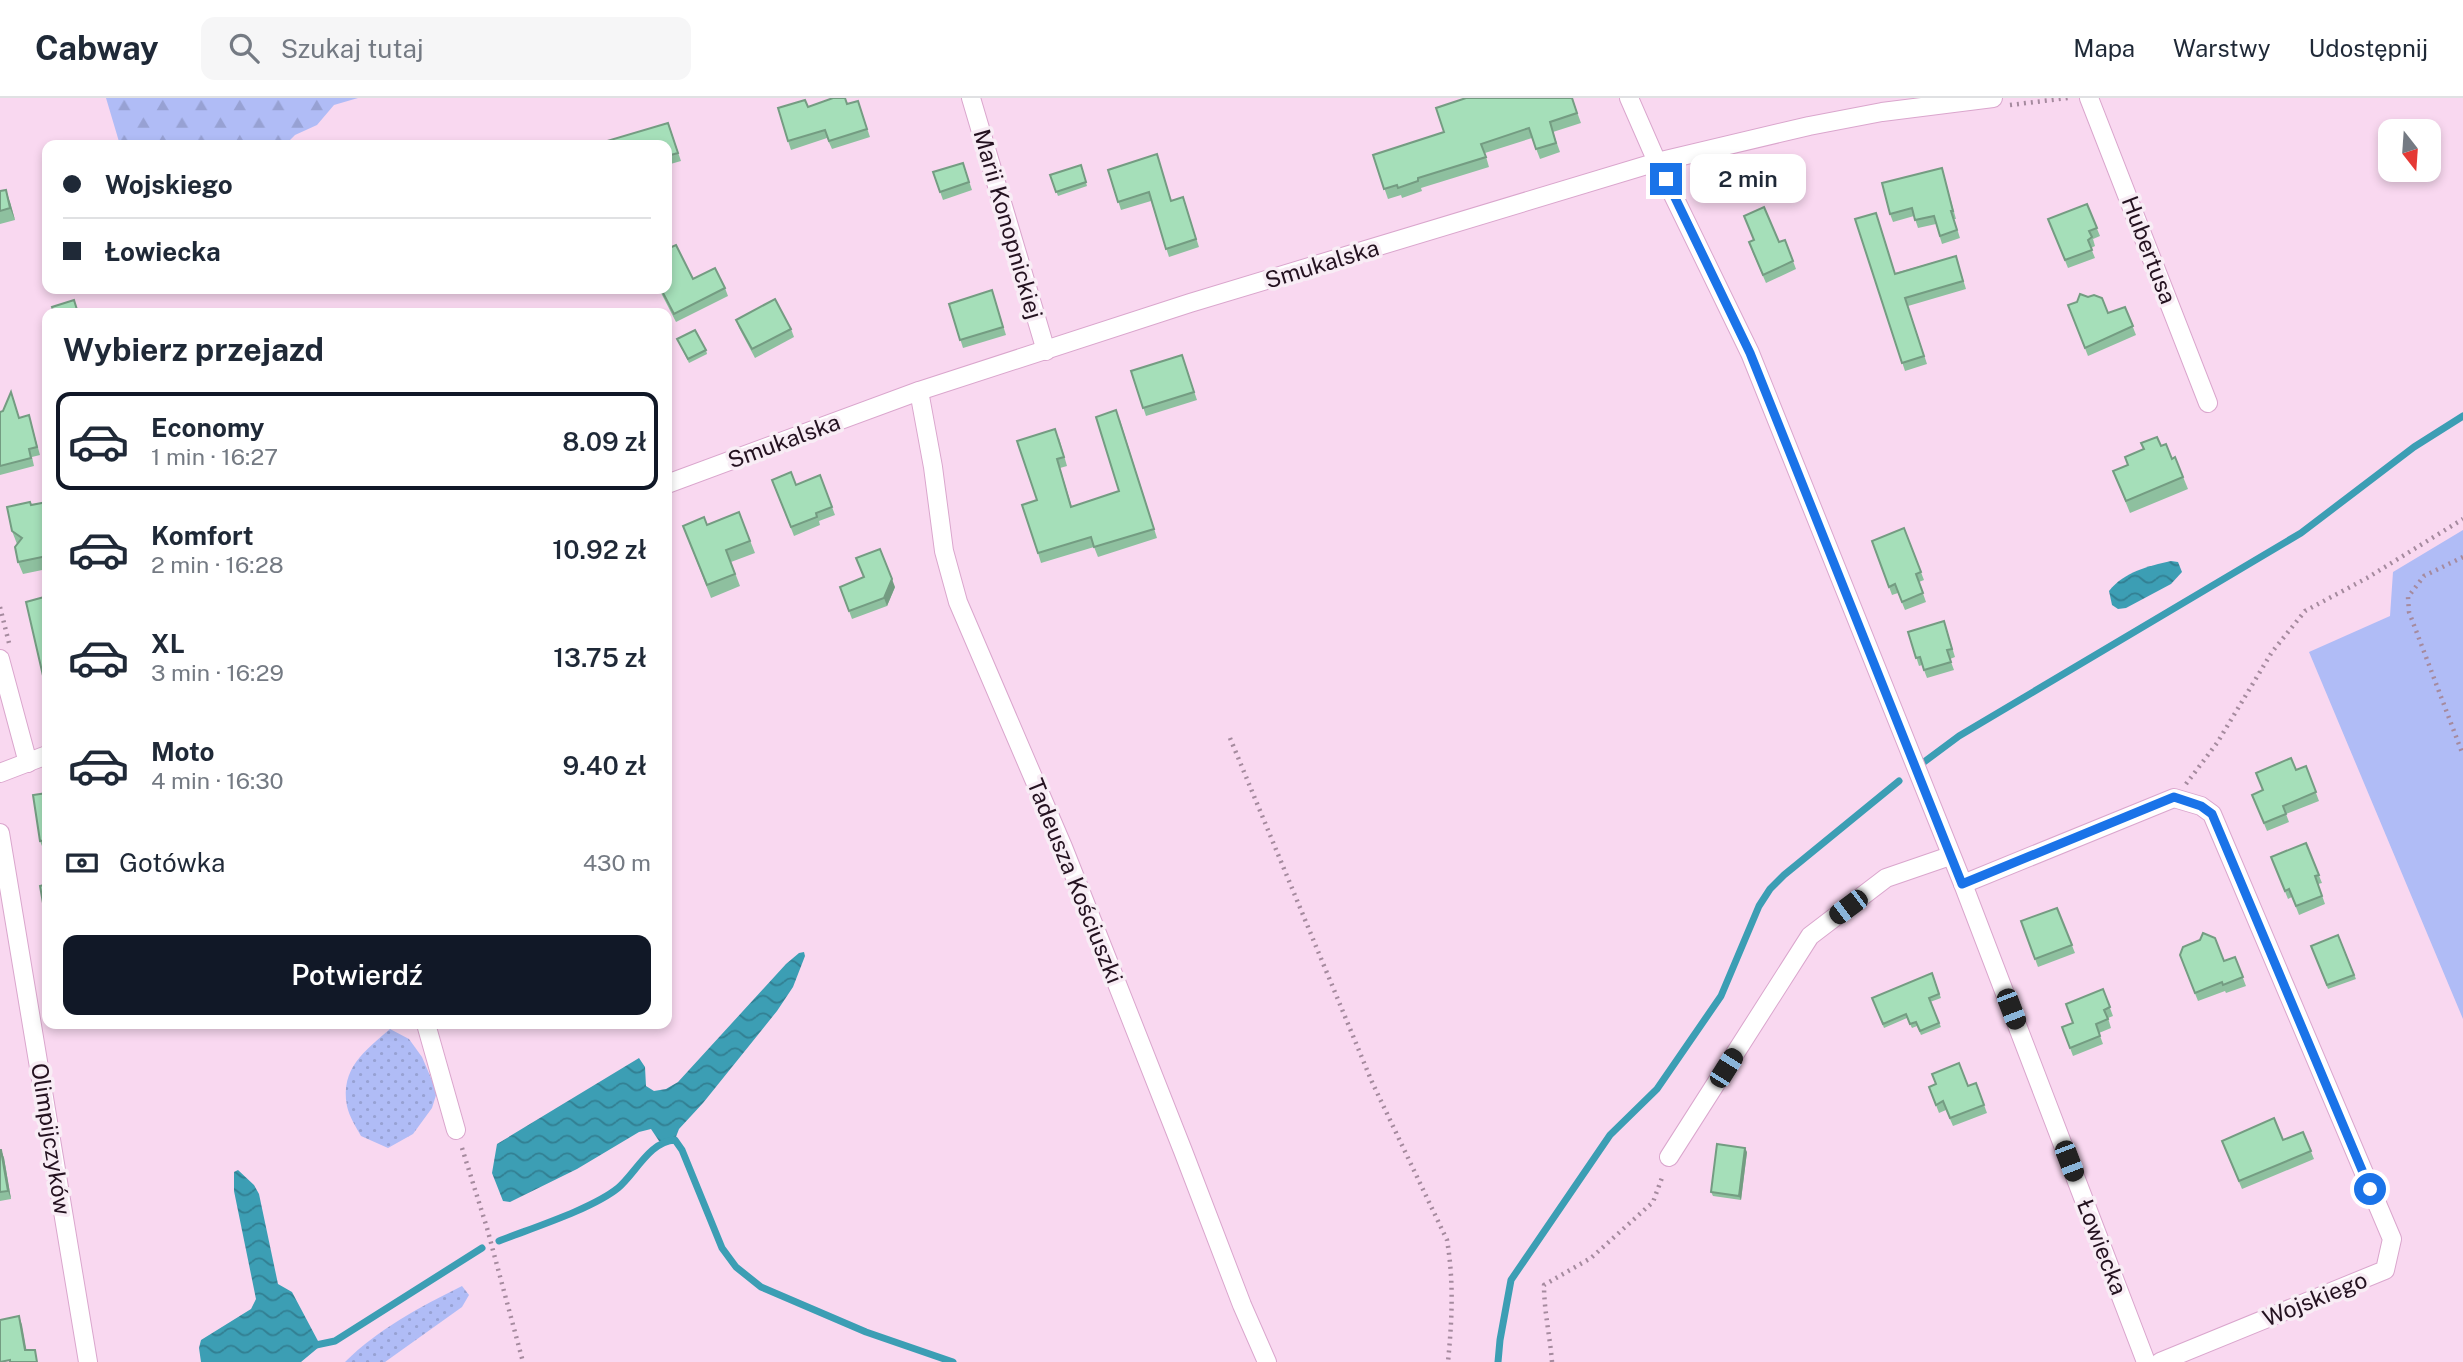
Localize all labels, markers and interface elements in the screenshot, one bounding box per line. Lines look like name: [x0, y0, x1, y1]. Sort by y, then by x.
search box: [201, 17, 691, 80]
text: Cabway: [35, 29, 159, 67]
icon: search: [225, 29, 263, 67]
text: Szukaj tutaj: [281, 33, 424, 64]
text: Mapa: [2073, 34, 2135, 62]
text: Warstwy: [2173, 34, 2271, 62]
text: Udostępnij: [2309, 34, 2428, 62]
north arrow: [2378, 119, 2441, 182]
map controls: [2378, 119, 2441, 182]
street label: Marii Konopnickiej: [968, 126, 1048, 322]
callout: 2 min: [1690, 154, 1806, 204]
route end: [1650, 163, 1682, 195]
text: 2 min: [1718, 165, 1778, 192]
text: Wojskiego: [105, 169, 233, 200]
street label: Hubertusa: [2117, 192, 2182, 307]
street label: Smukalska: [1262, 233, 1382, 294]
text: Łowiecka: [105, 236, 221, 267]
text: Wybierz przejazd: [63, 331, 324, 368]
street label: Smukalska: [724, 408, 844, 473]
icon: car: [67, 410, 130, 473]
text: Economy: [151, 412, 264, 443]
text: 8.09 zł: [562, 426, 647, 457]
text: 1 min · 16:27: [151, 443, 278, 470]
icon: car: [67, 518, 130, 581]
text: Komfort: [151, 520, 253, 551]
text: 10.92 zł: [552, 534, 647, 565]
text: 2 min · 16:28: [151, 551, 284, 578]
icon: car: [67, 626, 130, 689]
text: XL: [151, 628, 185, 659]
text: 13.75 zł: [553, 642, 647, 673]
text: 3 min · 16:29: [151, 659, 284, 686]
icon: car: [67, 734, 130, 797]
text: Moto: [151, 736, 214, 767]
text: 9.40 zł: [563, 750, 647, 781]
text: 4 min · 16:30: [151, 767, 284, 794]
street label: Tadeusza Kościuszki: [1022, 775, 1129, 987]
icon: cash: [63, 844, 101, 882]
text: Gotówka: [119, 847, 225, 878]
text: 430 m: [583, 849, 651, 876]
car: [1825, 886, 1872, 928]
button: Potwierdź: [63, 935, 651, 1015]
car: [1994, 986, 2029, 1032]
car: [1706, 1045, 1747, 1091]
street label: Olimpijczyków: [26, 1061, 77, 1217]
car: [2052, 1138, 2087, 1184]
route start: [2354, 1173, 2386, 1205]
street label: Łowiecka: [2072, 1195, 2133, 1298]
street label: Wojskiego: [2259, 1265, 2371, 1332]

